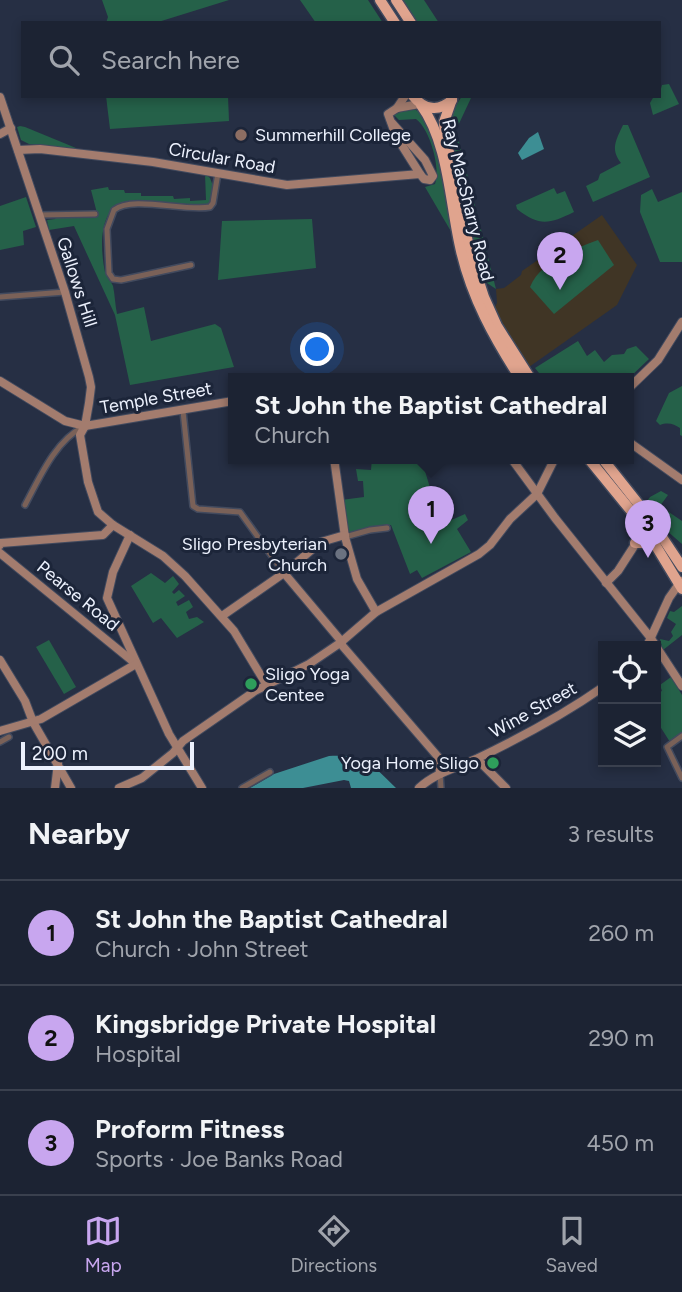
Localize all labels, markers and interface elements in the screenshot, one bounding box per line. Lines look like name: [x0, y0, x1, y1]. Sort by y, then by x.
search box: [21, 21, 661, 98]
icon: search: [45, 41, 83, 79]
text: Search here: [101, 44, 240, 76]
street label: Ray MacSharry Road: [437, 117, 499, 283]
place label: Summerhill College: [255, 124, 411, 146]
marker: Summerhill College: [233, 127, 249, 143]
street label: Circular Road: [167, 138, 277, 178]
pin: 2: [537, 232, 583, 290]
street label: Gallows Hill: [52, 234, 102, 330]
your location: [300, 332, 334, 366]
popup: [228, 373, 634, 464]
street label: Temple Street: [98, 377, 214, 419]
text: St John the Baptist Cathedral: [255, 389, 607, 421]
text: Church: [255, 421, 330, 449]
pin: 1: [408, 486, 454, 544]
pin: 3: [625, 500, 671, 558]
place label: Sligo Presbyterian Church: [182, 533, 327, 576]
marker: Sligo Presbyterian Church: [333, 546, 349, 562]
street label: Pearse Road: [32, 556, 124, 636]
map controls: [598, 641, 661, 767]
button: locate: [598, 641, 661, 704]
place label: Sligo Yoga Centee: [265, 663, 350, 706]
marker: Sligo Yoga Centee: [243, 676, 259, 692]
street label: Wine Street: [486, 677, 581, 743]
button: layers: [598, 704, 661, 767]
scale bar: [21, 739, 194, 771]
text: 200 m: [32, 742, 88, 765]
place label: Yoga Home Sligo: [341, 752, 479, 774]
marker: Yoga Home Sligo: [485, 755, 501, 771]
text: Nearby: [28, 815, 130, 852]
text: 3 results: [567, 820, 654, 848]
text: St John the Baptist Cathedral: [95, 903, 448, 935]
text: 1: [46, 919, 56, 947]
text: 260 m: [588, 919, 654, 947]
text: Church · John Street: [95, 935, 308, 963]
text: Kingsbridge Private Hospital: [95, 1008, 436, 1040]
text: 2: [44, 1024, 58, 1052]
text: 290 m: [588, 1024, 654, 1052]
text: Hospital: [95, 1040, 181, 1068]
text: Proform Fitness: [95, 1113, 284, 1145]
text: 3: [45, 1129, 57, 1157]
text: 450 m: [586, 1129, 654, 1157]
text: Sports · Joe Banks Road: [95, 1145, 343, 1173]
tab: Map: [84, 1212, 122, 1277]
tab: Directions: [290, 1212, 377, 1277]
tab: Saved: [545, 1212, 598, 1277]

